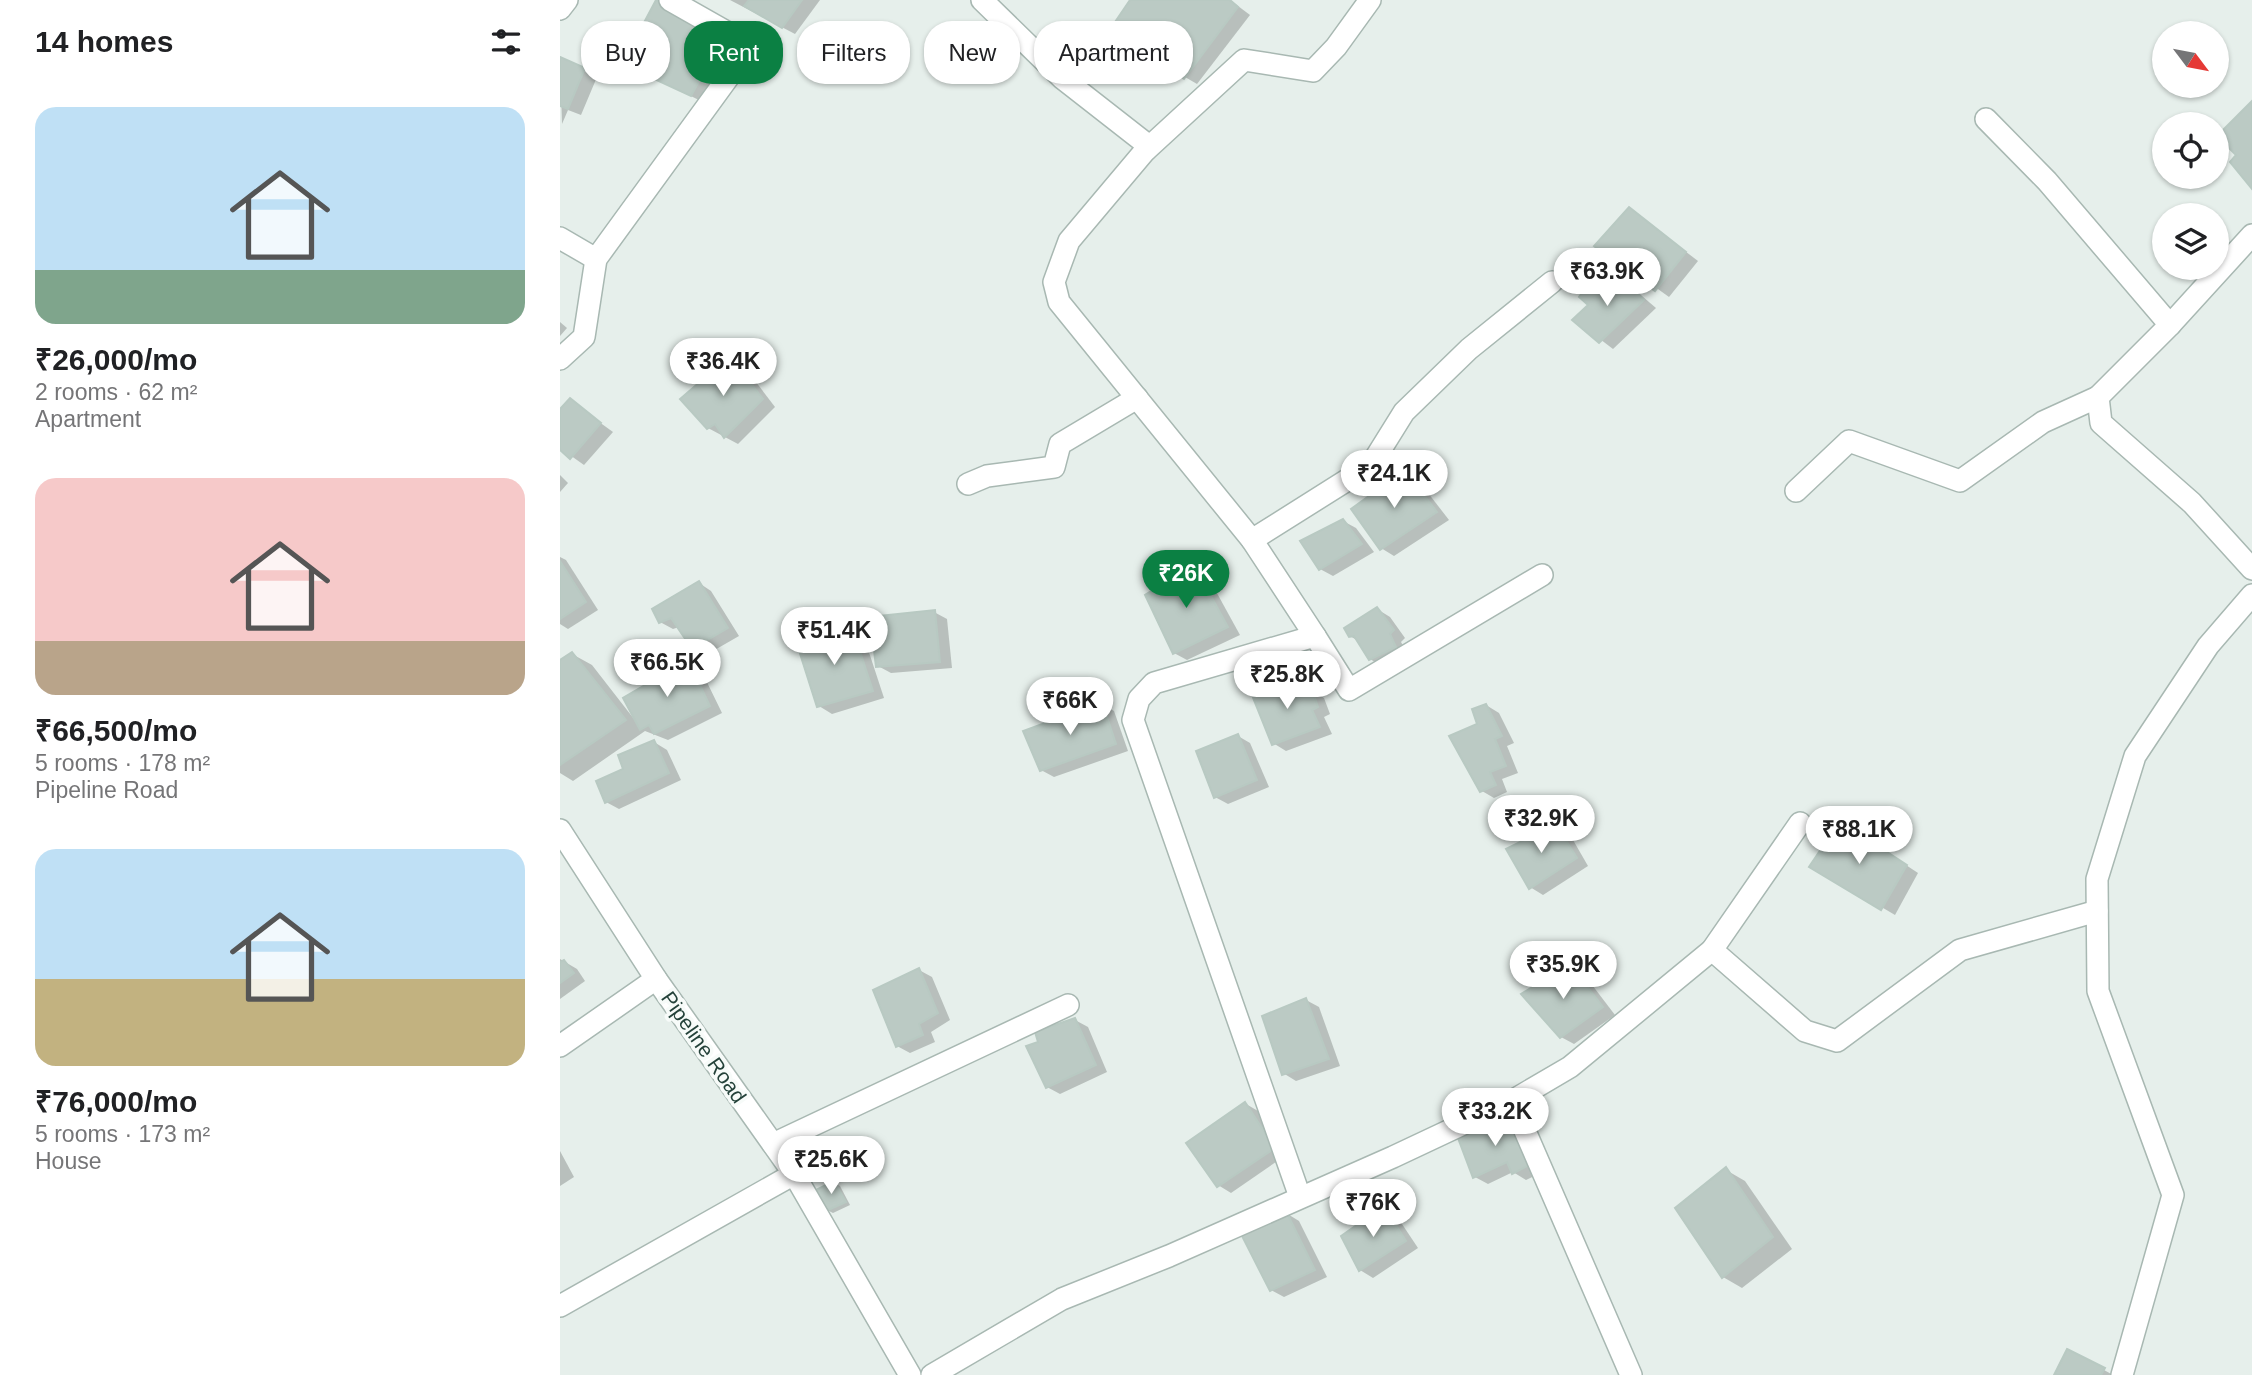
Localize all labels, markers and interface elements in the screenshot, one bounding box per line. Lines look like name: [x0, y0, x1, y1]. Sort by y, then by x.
chip: Buy: [581, 21, 670, 84]
chip: Rent: [684, 21, 783, 84]
chip: Filters: [797, 21, 910, 84]
chip: New: [924, 21, 1020, 84]
chip: Apartment: [1034, 21, 1193, 84]
north arrow: [2152, 21, 2230, 98]
map controls: [2152, 21, 2229, 280]
icon: filters: [487, 23, 525, 61]
text: 14 homes: [35, 25, 173, 58]
button: locate: [2152, 112, 2229, 189]
icon: home: [217, 152, 343, 278]
button: layers: [2152, 203, 2229, 280]
pin: ₹63.9K: [1550, 248, 1664, 308]
text: ₹63.9K: [1570, 258, 1644, 284]
pin: ₹36.4K: [666, 338, 780, 398]
text: ₹26,000/mo: [35, 343, 197, 376]
text: ₹36.4K: [686, 348, 760, 374]
text: 2 rooms · 62 m²: [35, 379, 197, 405]
text: Apartment: [35, 406, 141, 432]
pin: ₹24.1K: [1337, 450, 1451, 510]
text: ₹24.1K: [1357, 460, 1431, 486]
icon: home: [217, 523, 343, 649]
pin: ₹26K: [1145, 550, 1227, 610]
text: ₹26K: [1158, 560, 1214, 586]
pin: ₹51.4K: [777, 608, 891, 667]
text: ₹51.4K: [797, 617, 871, 643]
pin: ₹66.5K: [610, 640, 724, 699]
text: ₹66.5K: [630, 649, 704, 675]
pin: ₹25.8K: [1230, 652, 1344, 711]
text: ₹25.8K: [1250, 661, 1324, 687]
pin: ₹66K: [1029, 678, 1111, 737]
text: ₹66K: [1042, 687, 1098, 713]
text: ₹66,500/mo: [35, 714, 197, 747]
text: 5 rooms · 178 m²: [35, 750, 210, 776]
text: Pipeline Road: [35, 777, 178, 803]
pin: ₹32.9K: [1484, 796, 1598, 855]
text: ₹32.9K: [1504, 805, 1578, 831]
pin: ₹88.1K: [1802, 806, 1916, 866]
text: ₹88.1K: [1822, 816, 1896, 842]
icon: home: [217, 894, 343, 1020]
pin: ₹35.9K: [1506, 942, 1620, 1001]
text: ₹35.9K: [1526, 951, 1600, 977]
street label: Pipeline Road: [657, 987, 751, 1107]
text: ₹76,000/mo: [35, 1085, 197, 1118]
pin: ₹33.2K: [1438, 1088, 1552, 1148]
text: ₹33.2K: [1458, 1098, 1532, 1124]
text: 5 rooms · 173 m²: [35, 1121, 210, 1147]
pin: ₹25.6K: [774, 1136, 888, 1196]
text: ₹25.6K: [794, 1146, 868, 1172]
text: House: [35, 1148, 101, 1174]
pin: ₹76K: [1332, 1180, 1414, 1239]
text: ₹76K: [1345, 1189, 1401, 1215]

